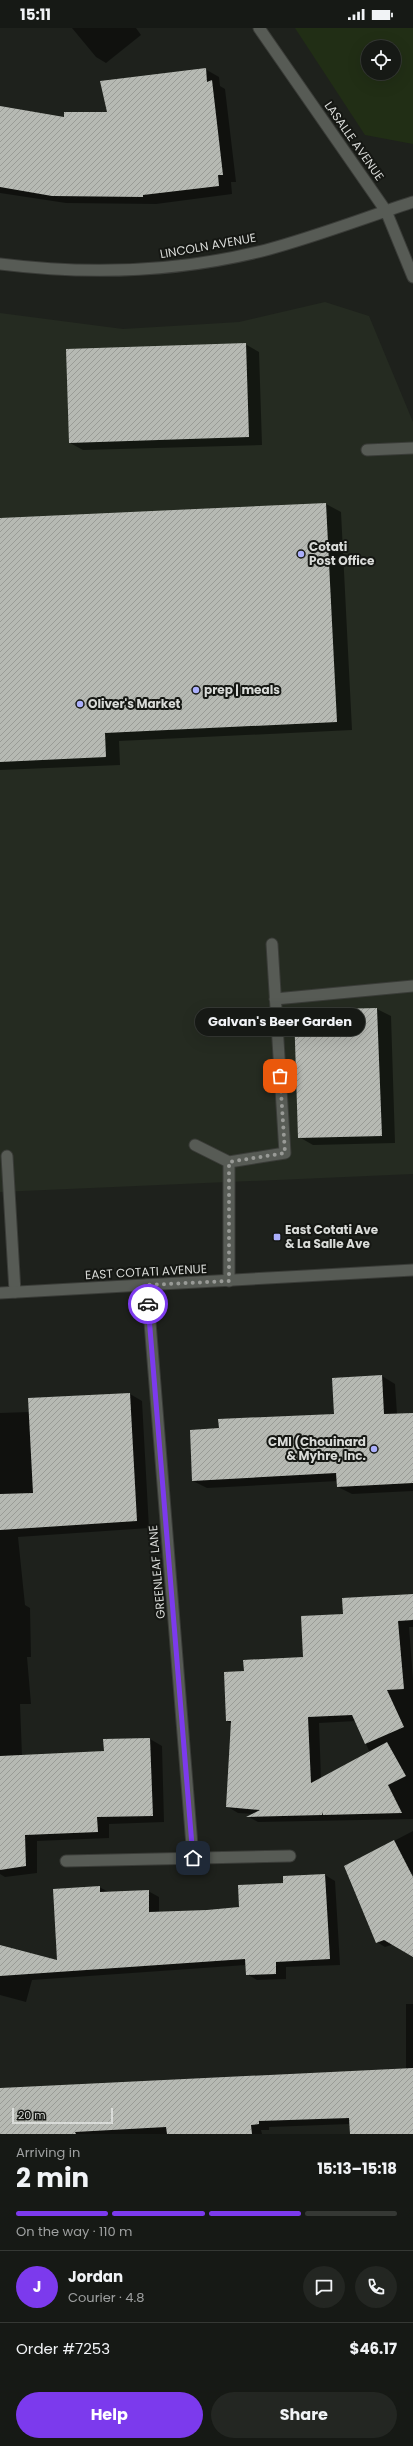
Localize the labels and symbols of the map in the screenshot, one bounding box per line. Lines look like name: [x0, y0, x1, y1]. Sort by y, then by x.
street label: LASALLE AVENUE: [321, 98, 388, 184]
street label: LINCOLN AVENUE: [159, 229, 257, 262]
place label: Cotati Post Office: [309, 538, 375, 569]
marker: Cotati Post Office: [296, 549, 306, 559]
place label: prep | meals: [204, 681, 280, 698]
marker: prep | meals: [191, 685, 201, 695]
place label: Oliver's Market: [88, 695, 181, 712]
marker: Oliver's Market: [75, 699, 85, 709]
callout: Galvan's Beer Garden: [195, 1008, 365, 1036]
pin: [263, 1059, 297, 1093]
place label: East Cotati Ave & La Salle Ave: [285, 1221, 379, 1252]
marker: East Cotati Ave & La Salle Ave: [272, 1232, 282, 1242]
street label: EAST COTATI AVENUE: [85, 1260, 207, 1283]
courier: [128, 1284, 168, 1324]
place label: CMI (Chouinard & Myhre, Inc.: [268, 1433, 366, 1464]
marker: CMI (Chouinard & Myhre, Inc.: [369, 1444, 379, 1454]
street label: GREENLEAF LANE: [144, 1525, 169, 1620]
pin: [176, 1841, 210, 1875]
scale bar: [12, 2106, 113, 2125]

